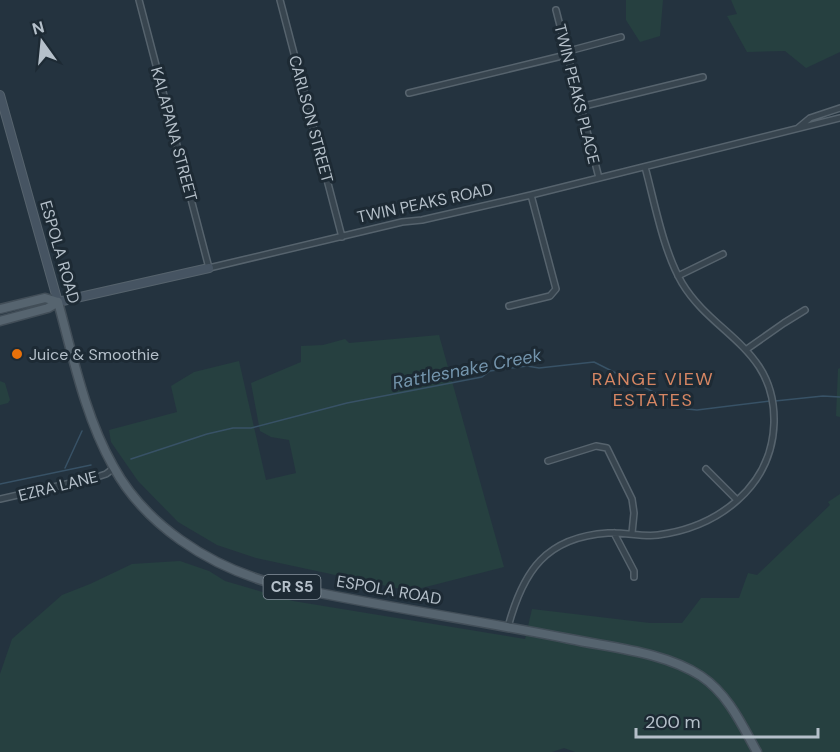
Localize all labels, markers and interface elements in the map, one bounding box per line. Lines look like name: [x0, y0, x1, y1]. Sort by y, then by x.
north arrow: [12, 12, 72, 72]
text: N: [30, 16, 47, 40]
street label: TWIN PEAKS PLACE: [549, 22, 605, 166]
street label: CARLSON STREET: [284, 53, 338, 185]
street label: KALAPANA STREET: [146, 65, 202, 203]
street label: TWIN PEAKS ROAD: [355, 178, 495, 228]
street label: ESPOLA ROAD: [35, 198, 85, 306]
water label: Rattlesnake Creek: [390, 343, 544, 395]
place label: Juice & Smoothie: [29, 344, 159, 365]
marker: Juice & Smoothie: [10, 347, 24, 361]
district label: RANGE VIEW ESTATES: [592, 367, 714, 412]
street label: EZRA LANE: [16, 466, 100, 506]
street label: ESPOLA ROAD: [335, 570, 443, 610]
road number: CR S5: [264, 575, 320, 599]
scale bar: [636, 701, 818, 739]
text: 200 m: [645, 710, 701, 734]

